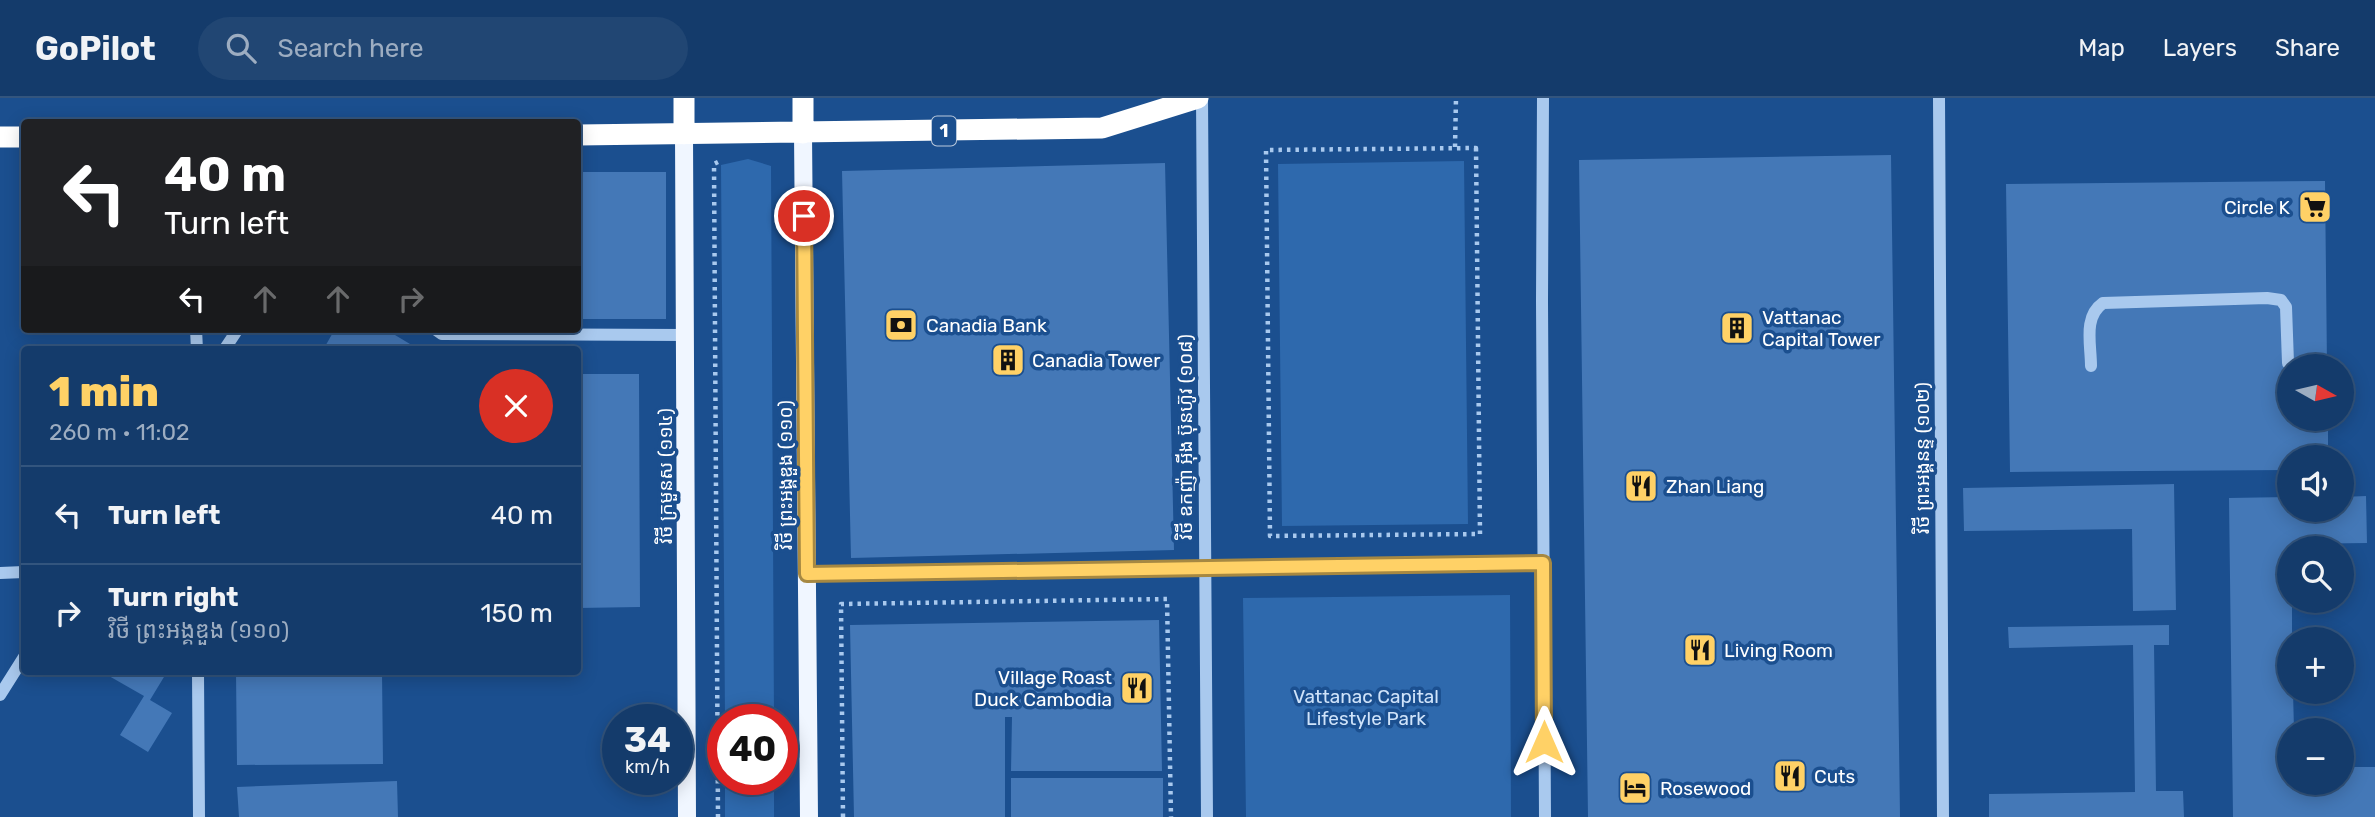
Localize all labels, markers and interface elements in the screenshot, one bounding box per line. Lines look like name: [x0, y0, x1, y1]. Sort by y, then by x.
search box: [198, 17, 688, 80]
text: GoPilot: [35, 29, 156, 68]
icon: search: [222, 29, 260, 67]
text: Search here: [278, 33, 423, 64]
text: Map: [2078, 34, 2125, 62]
text: Layers: [2163, 34, 2237, 62]
text: Share: [2275, 34, 2340, 62]
road number: 1: [932, 116, 956, 146]
text: 40 m: [164, 145, 286, 203]
icon: left: [49, 147, 140, 238]
pin: [774, 186, 834, 246]
supermarket icon: Circle K: [2296, 188, 2334, 226]
place label: Circle K: [2224, 196, 2291, 219]
icon: arrive: [785, 197, 823, 235]
text: Turn left: [164, 204, 289, 242]
icon: left: [173, 280, 211, 318]
icon: ahead: [246, 280, 284, 318]
icon: ahead: [319, 280, 357, 318]
icon: right: [392, 280, 430, 318]
bank icon: Canadia Bank: [882, 306, 920, 344]
place label: Vattanac Capital Tower: [1762, 306, 1881, 351]
building icon: Vattanac Capital Tower: [1718, 309, 1756, 347]
place label: Canadia Bank: [926, 314, 1047, 337]
street label: វិថី ឧកញ៉ា អ៊ីង ប៊ុនហ៊ូវ (១០៨): [1174, 334, 1198, 540]
building icon: Canadia Tower: [989, 341, 1027, 379]
place label: Canadia Tower: [1032, 349, 1161, 372]
north arrow: [2277, 354, 2354, 430]
map controls: [2277, 354, 2354, 795]
text: 1 min: [49, 367, 159, 417]
button: close: [479, 369, 553, 443]
street label: វិថី ព្រះអង្គនន្ទ (១០២): [1911, 382, 1934, 535]
street label: វិថី ព្រះអង្គឌួង (១១០): [774, 400, 797, 550]
street label: វិថី ក្រមួនស (១១៤): [654, 408, 677, 545]
text: 260 m · 11:02: [49, 418, 190, 446]
button: sound: [2277, 445, 2354, 522]
restaurant icon: Zhan Liang: [1622, 467, 1660, 505]
place label: Zhan Liang: [1666, 475, 1764, 498]
icon: left: [49, 496, 87, 534]
text: Turn left: [108, 500, 220, 531]
text: 40 m: [491, 500, 553, 531]
button: search: [2277, 536, 2354, 613]
text: Turn right: [108, 582, 238, 613]
icon: right: [49, 594, 87, 632]
text: 150 m: [480, 598, 553, 629]
text: វិថី ព្រះអង្គឌួង (១១០): [108, 616, 289, 644]
button: +: [2277, 627, 2354, 704]
restaurant icon: Living Room: [1681, 631, 1719, 669]
place label: Living Room: [1724, 639, 1833, 662]
place label: Village Roast Duck Cambodia: [974, 666, 1113, 711]
restaurant icon: Village Roast Duck Cambodia: [1118, 669, 1156, 707]
park label: Vattanac Capital Lifestyle Park: [1293, 685, 1439, 730]
speed limit sign: 40: [707, 704, 798, 795]
position arrow: [1507, 705, 1581, 779]
button: −: [2277, 718, 2354, 795]
text: 34: [624, 719, 671, 761]
text: km/h: [625, 756, 670, 778]
restaurant icon: Cuts: [1771, 757, 1809, 795]
place label: Cuts: [1814, 765, 1855, 788]
hotel icon: Rosewood: [1616, 769, 1654, 807]
place label: Rosewood: [1660, 777, 1751, 800]

